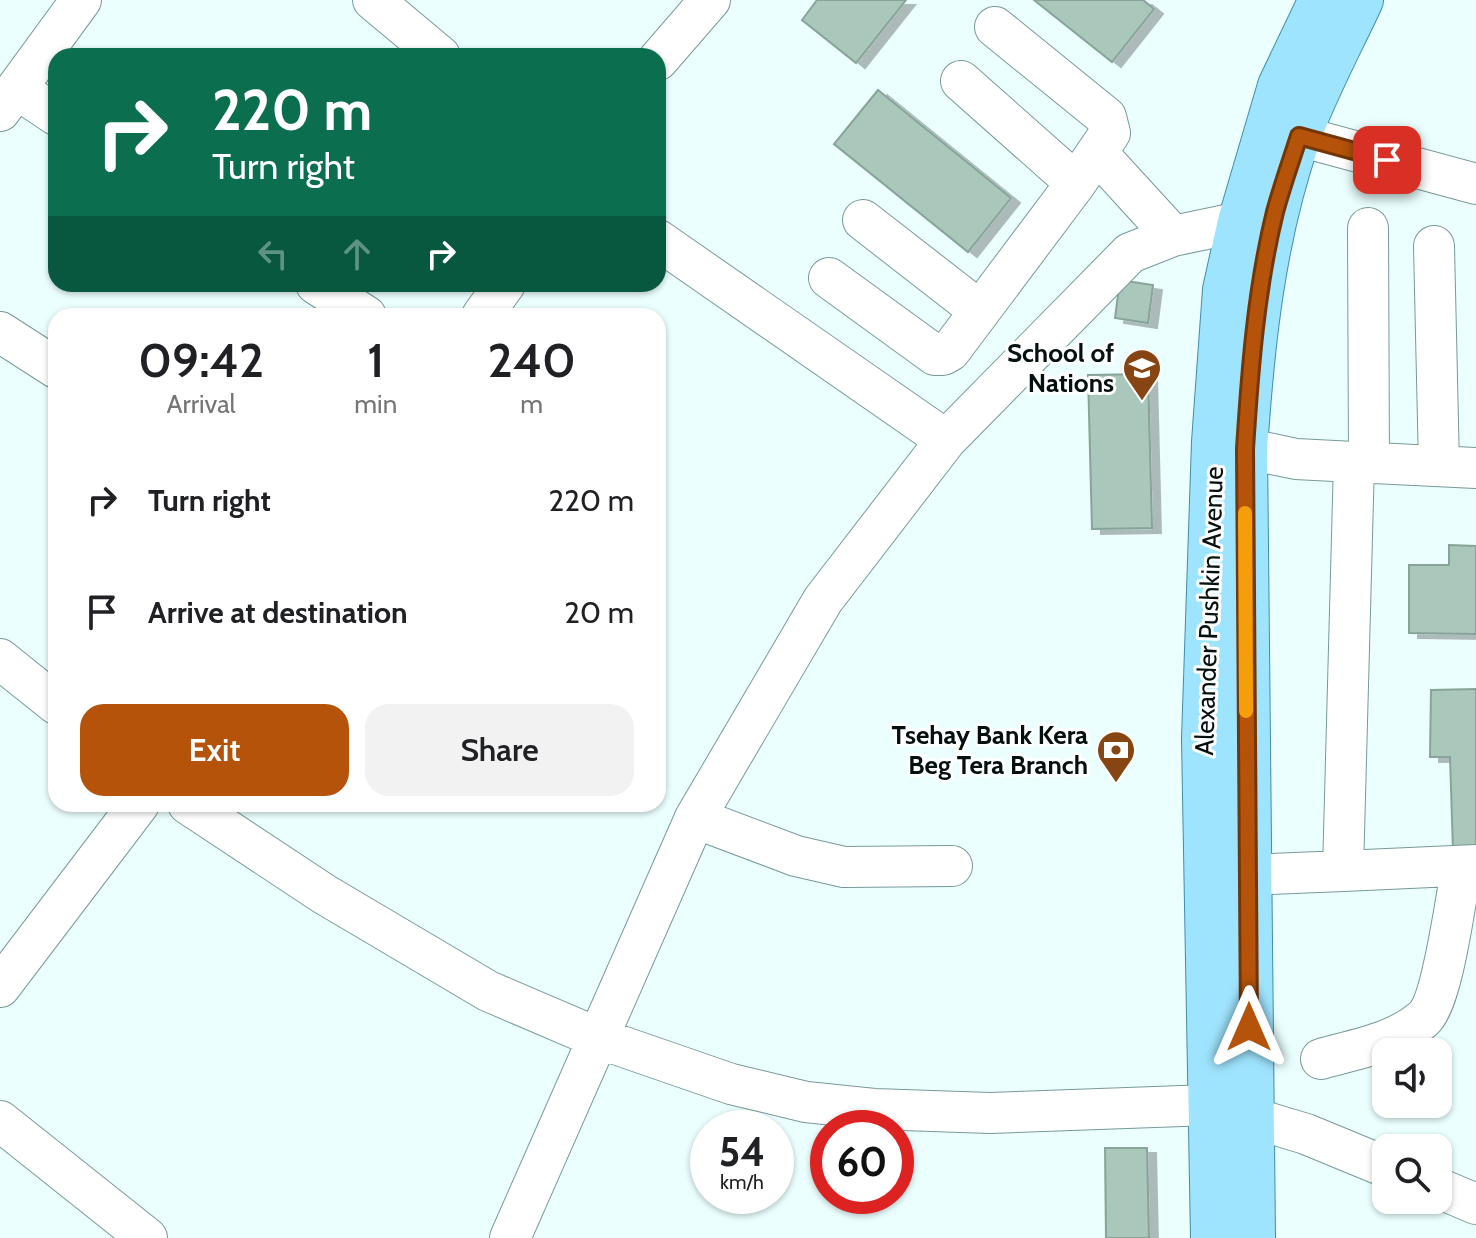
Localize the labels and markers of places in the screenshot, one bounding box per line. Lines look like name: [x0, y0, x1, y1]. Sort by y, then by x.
pin: [1353, 126, 1421, 194]
place label: School of Nations: [1007, 337, 1114, 399]
school or university icon: School of Nations: [1121, 347, 1163, 402]
place label: Tsehay Bank Kera Beg Tera Branch: [892, 719, 1088, 781]
bank icon: Tsehay Bank Kera Beg Tera Branch: [1095, 729, 1137, 784]

